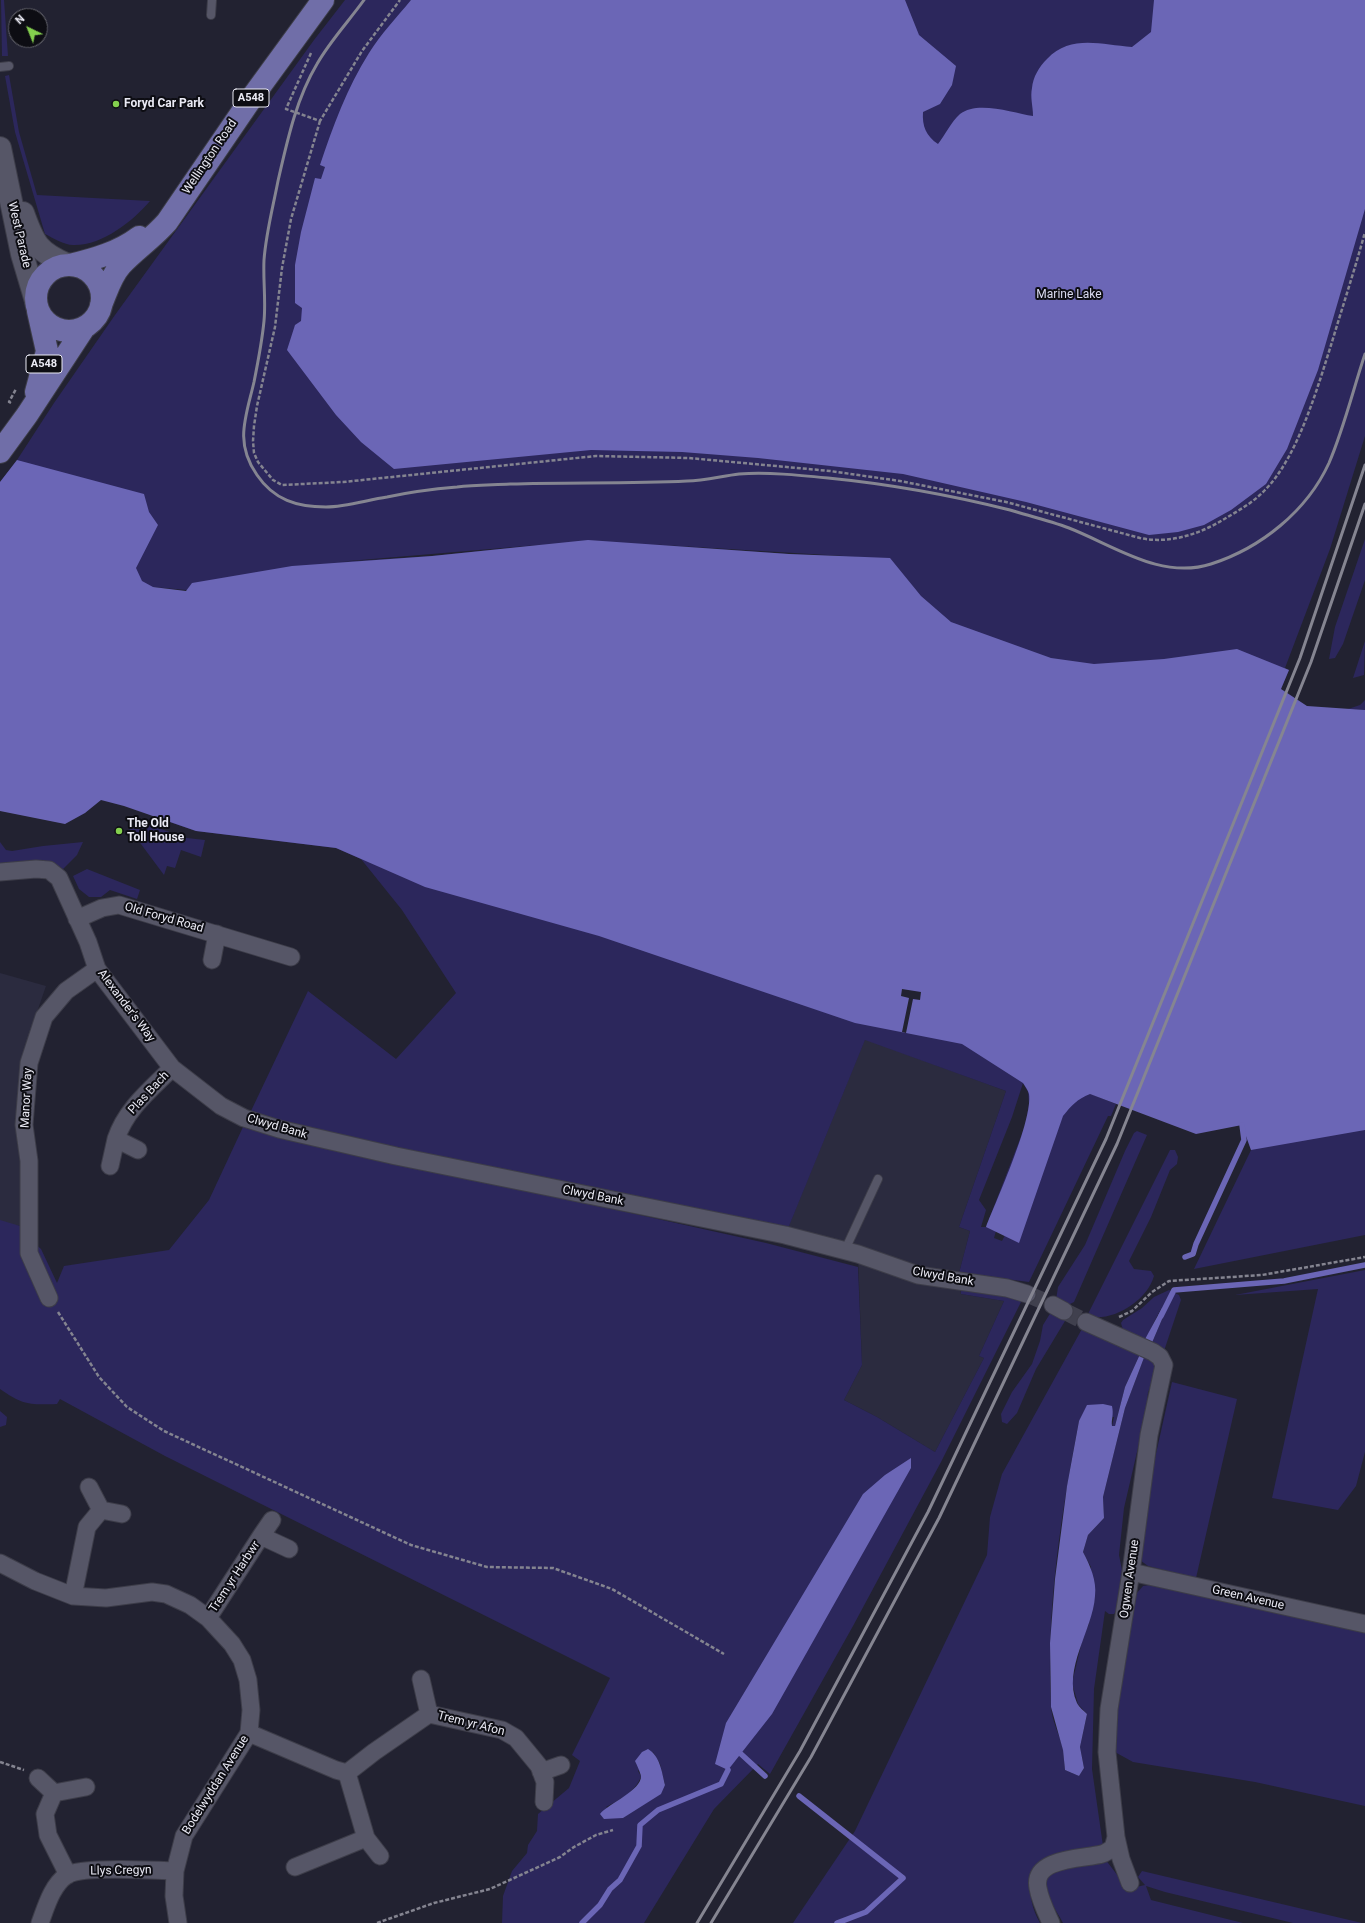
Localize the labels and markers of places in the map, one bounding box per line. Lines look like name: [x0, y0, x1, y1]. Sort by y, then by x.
place label: Foryd Car Park: [124, 97, 204, 111]
marker: Foryd Car Park: [111, 99, 121, 109]
place label: The Old Toll House: [127, 817, 184, 845]
marker: The Old Toll House: [114, 826, 124, 836]

